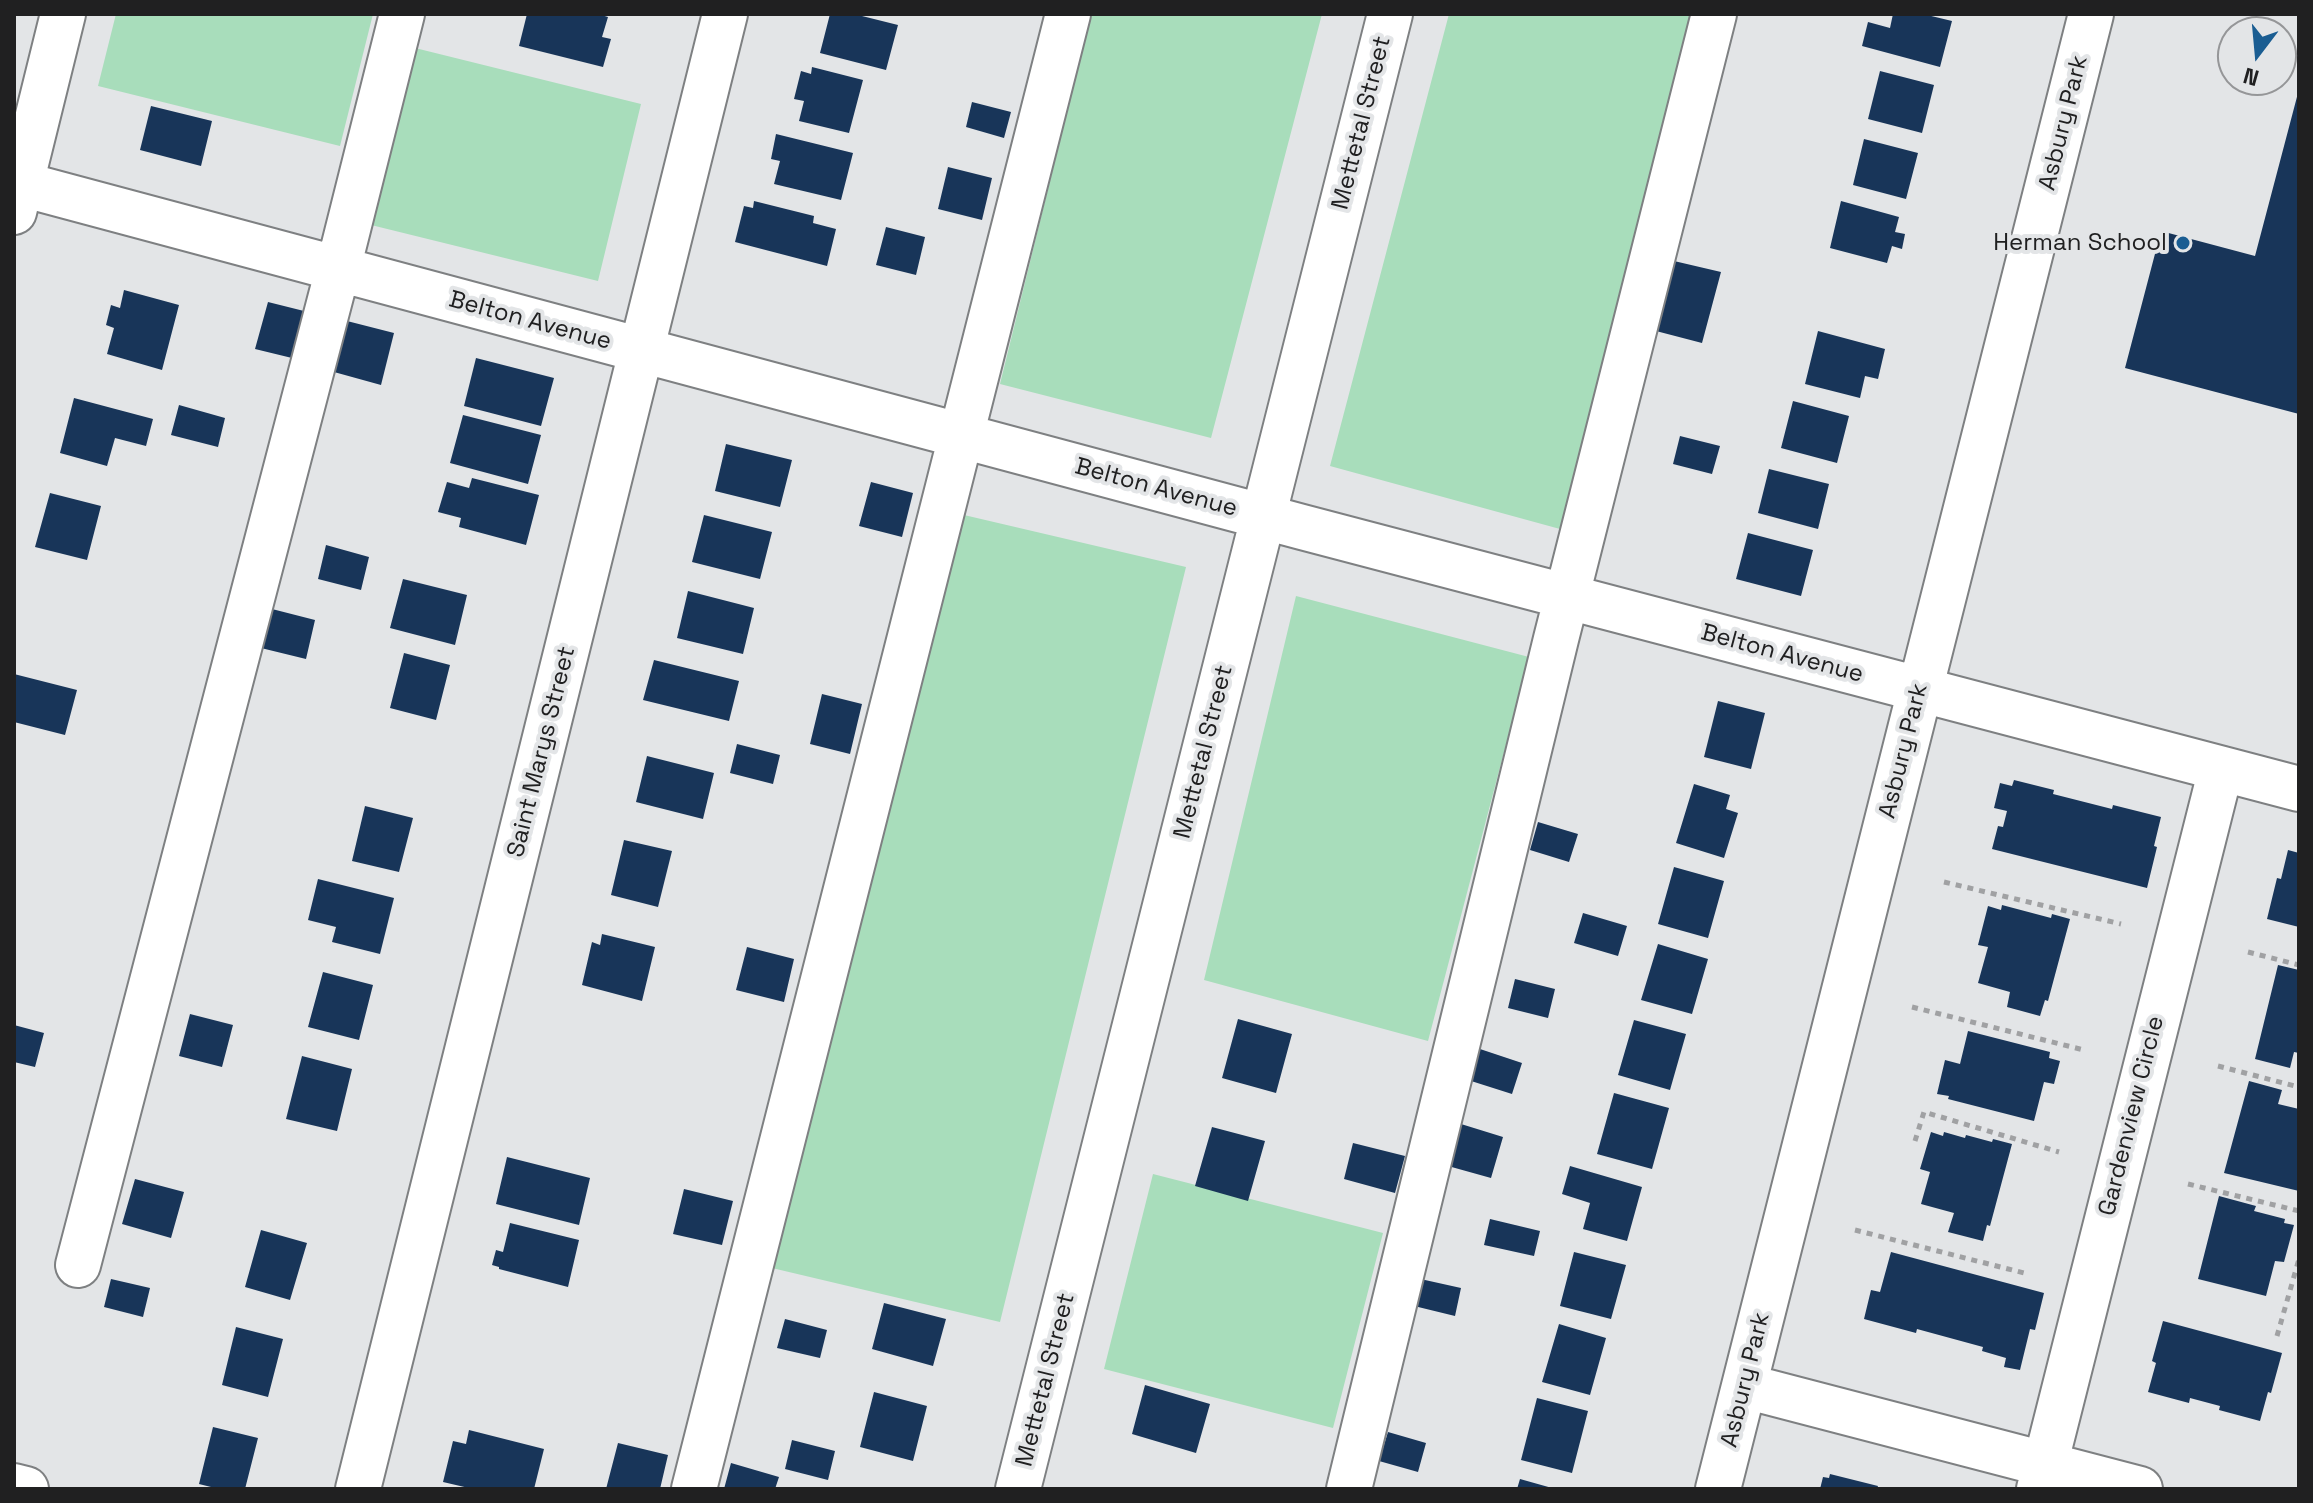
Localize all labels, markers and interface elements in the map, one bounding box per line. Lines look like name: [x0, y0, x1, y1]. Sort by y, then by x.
north arrow: [2217, 16, 2297, 96]
street label: Mettetal Street: [1327, 33, 1397, 213]
street label: Asbury Park: [2033, 53, 2095, 193]
text: N: [2240, 62, 2262, 93]
place label: Herman School: [1993, 229, 2167, 257]
marker: Herman School: [2174, 234, 2192, 252]
street label: Belton Avenue: [446, 285, 614, 357]
street label: Belton Avenue: [1072, 452, 1240, 524]
street label: Belton Avenue: [1698, 618, 1866, 690]
street label: Saint Marys Street: [502, 644, 582, 860]
street label: Mettetal Street: [1169, 662, 1239, 842]
street label: Asbury Park: [1873, 681, 1935, 821]
street label: Gardenview Circle: [2093, 1013, 2171, 1219]
street label: Mettetal Street: [1011, 1290, 1081, 1470]
street label: Asbury Park: [1715, 1310, 1777, 1450]

